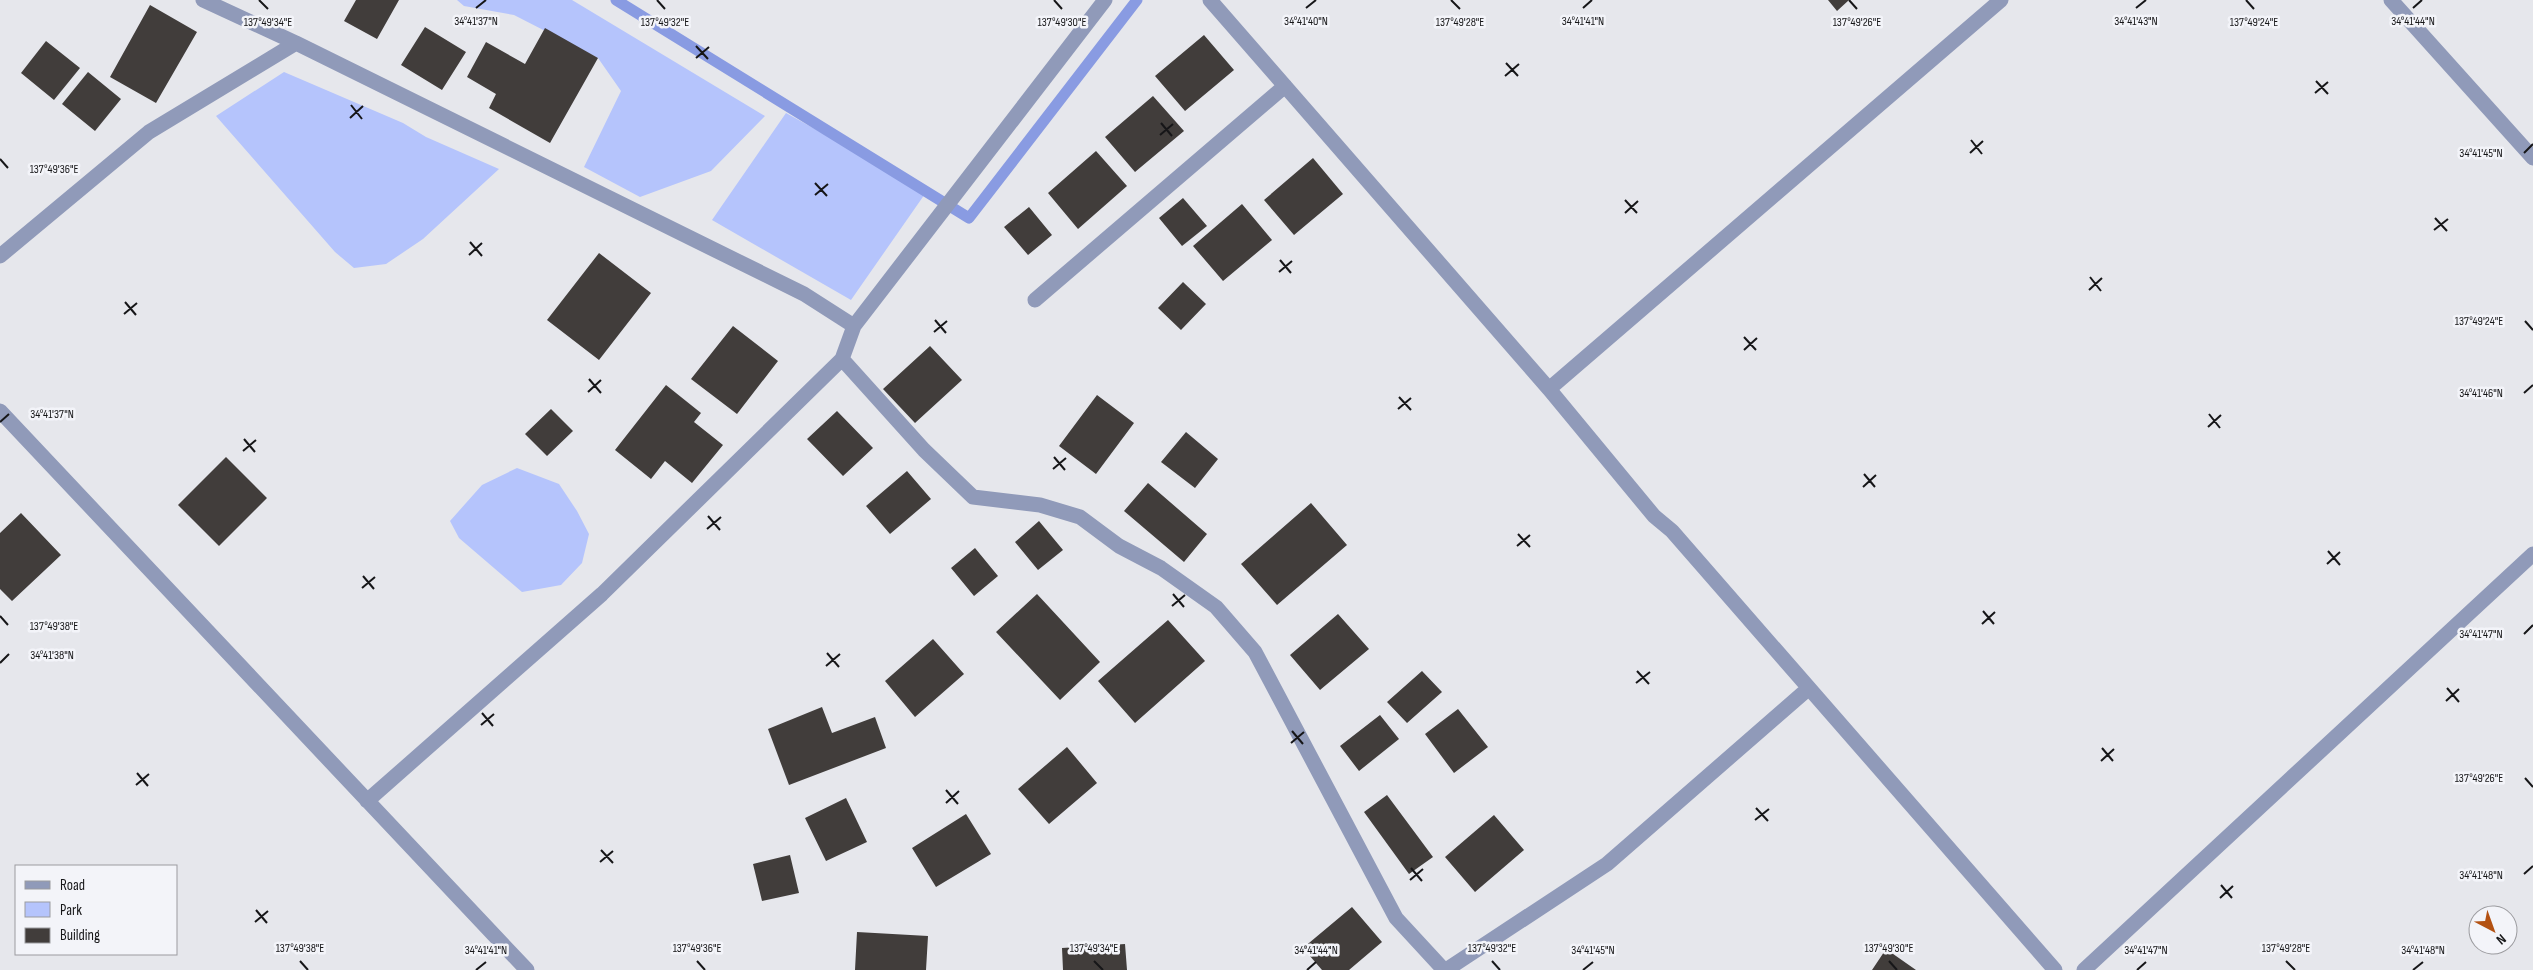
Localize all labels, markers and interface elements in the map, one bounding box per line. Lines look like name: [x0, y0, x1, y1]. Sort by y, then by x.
text: 34°41'37"N: [454, 14, 498, 29]
text: 34°41'40"N: [1284, 14, 1328, 29]
text: 34°41'41"N: [1562, 14, 1604, 29]
text: 34°41'43"N: [2114, 14, 2158, 29]
text: 34°41'44"N: [2391, 14, 2435, 29]
text: 137°49'34"E: [244, 15, 292, 30]
text: 137°49'32"E: [641, 15, 689, 30]
text: 137°49'30"E: [1038, 15, 1086, 30]
text: 137°49'28"E: [1436, 15, 1484, 30]
text: 137°49'26"E: [1833, 15, 1881, 30]
text: 137°49'24"E: [2230, 15, 2278, 30]
text: 34°41'45"N: [2459, 146, 2503, 161]
text: 137°49'36"E: [30, 162, 78, 177]
text: 137°49'24"E: [2455, 314, 2503, 329]
text: 34°41'46"N: [2459, 386, 2503, 401]
text: 34°41'37"N: [30, 407, 74, 422]
text: 137°49'38"E: [30, 619, 78, 634]
text: 34°41'47"N: [2459, 627, 2503, 642]
text: 34°41'38"N: [30, 648, 74, 663]
text: 137°49'26"E: [2455, 771, 2503, 786]
legend: [15, 865, 178, 955]
text: 34°41'48"N: [2459, 868, 2503, 883]
text: Road: [60, 876, 85, 895]
text: Park: [60, 901, 82, 920]
north arrow: [2468, 905, 2518, 955]
text: Building: [60, 926, 100, 945]
text: N: [2493, 931, 2510, 948]
text: 137°49'38"E: [276, 941, 324, 956]
text: 137°49'36"E: [673, 941, 721, 956]
text: 137°49'34"E: [1070, 941, 1118, 956]
text: 137°49'32"E: [1468, 941, 1516, 956]
text: 137°49'30"E: [1865, 941, 1913, 956]
text: 137°49'28"E: [2262, 941, 2310, 956]
text: 34°41'41"N: [465, 943, 507, 958]
text: 34°41'44"N: [1294, 943, 1338, 958]
text: 34°41'45"N: [1571, 943, 1615, 958]
text: 34°41'47"N: [2124, 943, 2168, 958]
text: 34°41'48"N: [2401, 943, 2445, 958]

